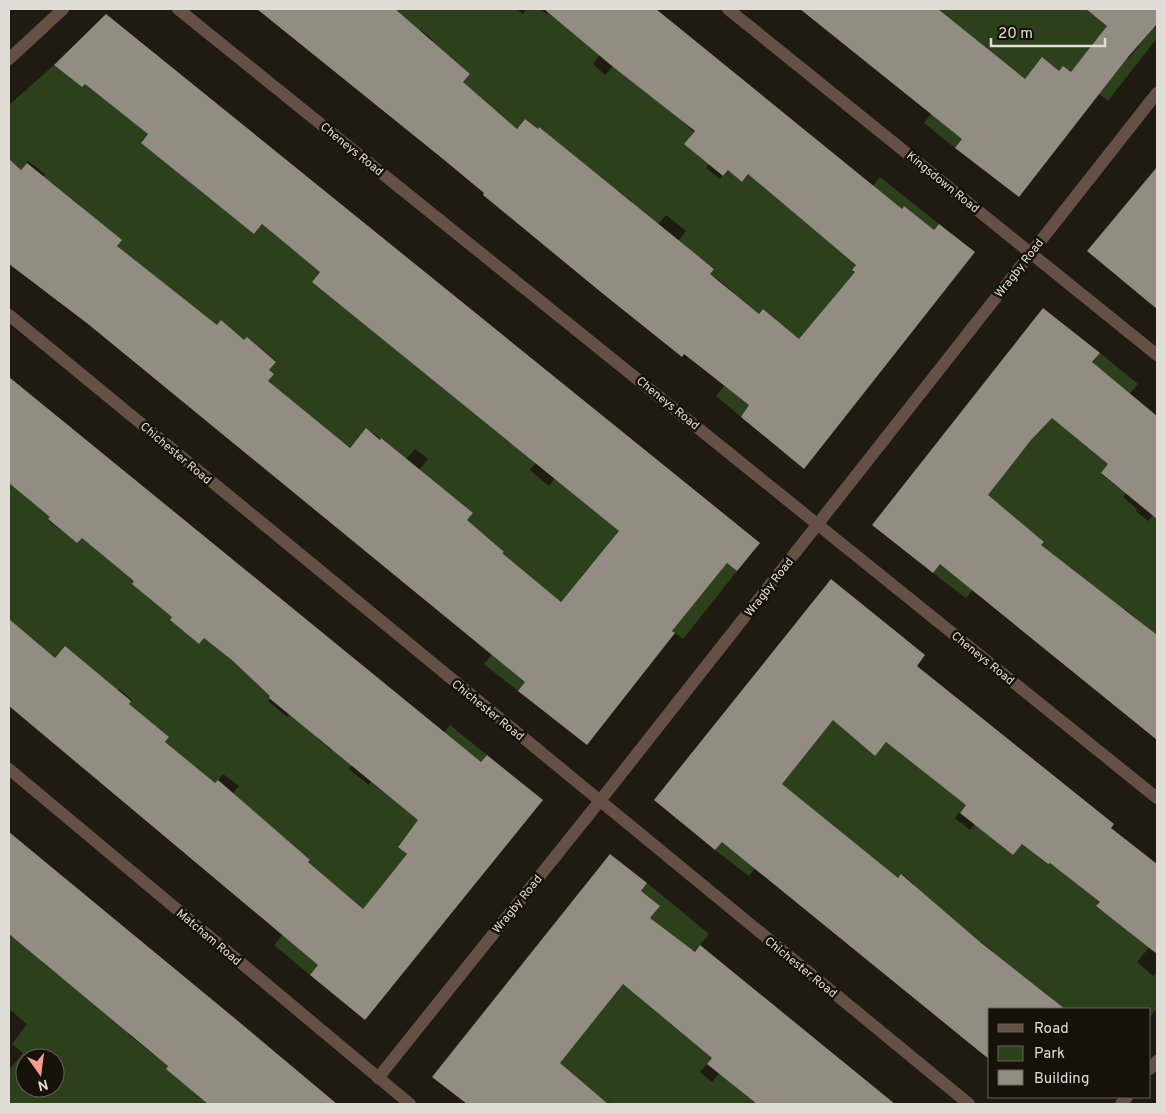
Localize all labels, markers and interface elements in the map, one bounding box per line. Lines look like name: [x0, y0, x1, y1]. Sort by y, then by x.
scale bar: [991, 15, 1105, 47]
text: 20 m: [998, 25, 1033, 44]
street label: Cheneys Road: [317, 119, 386, 180]
street label: Kingsdown Road: [903, 148, 982, 217]
street label: Wragby Road: [992, 236, 1048, 301]
street label: Cheneys Road: [633, 373, 702, 434]
street label: Chichester Road: [136, 419, 214, 488]
street label: Wragby Road: [742, 555, 798, 620]
street label: Cheneys Road: [948, 628, 1017, 689]
street label: Chichester Road: [448, 677, 527, 745]
street label: Wragby Road: [489, 872, 546, 937]
street label: Matcham Road: [173, 906, 244, 970]
street label: Chichester Road: [761, 934, 840, 1002]
legend: [988, 1008, 1151, 1098]
text: Road: [1034, 1020, 1069, 1039]
text: Park: [1034, 1045, 1065, 1064]
north arrow: [15, 1048, 65, 1098]
text: Building: [1034, 1070, 1089, 1089]
text: N: [36, 1075, 50, 1094]

